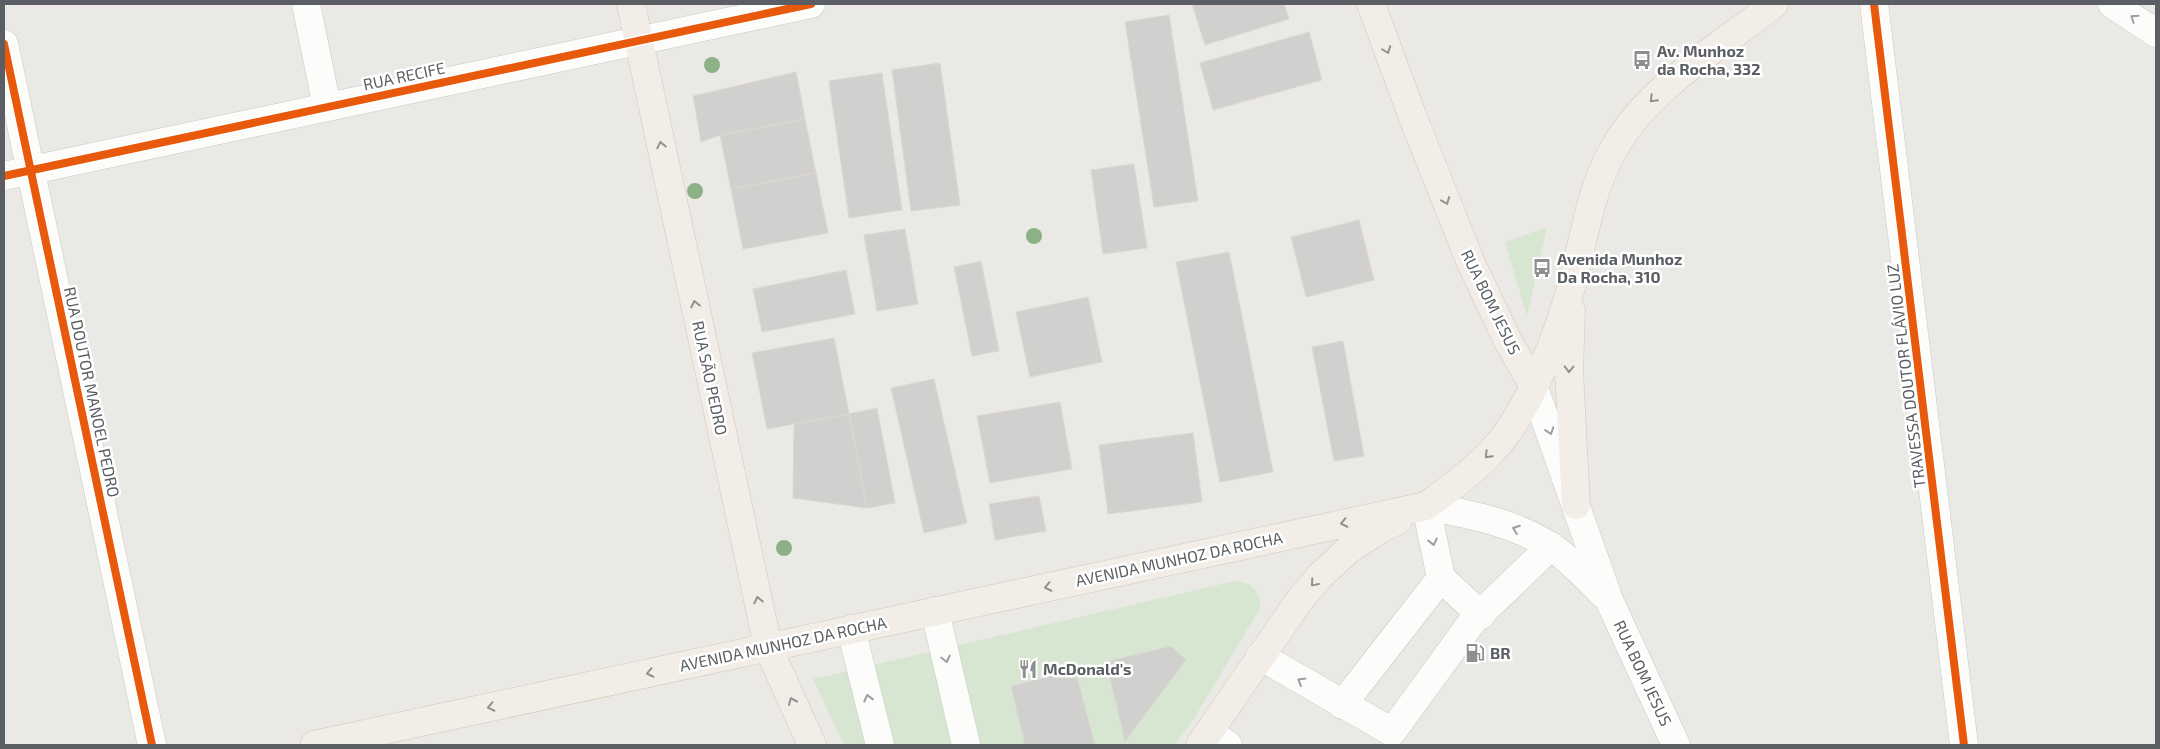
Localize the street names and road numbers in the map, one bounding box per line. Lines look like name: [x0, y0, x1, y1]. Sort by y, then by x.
street label: RUA RECIFE: [361, 58, 447, 93]
street label: RUA BOM JESUS: [1458, 246, 1525, 357]
street label: TRAVESSA DOUTOR FLÁVIO LUZ: [1882, 263, 1929, 489]
street label: RUA DOUTOR MANOEL PEDRO: [61, 285, 124, 499]
street label: RUA SÃO PEDRO: [689, 319, 732, 437]
street label: AVENIDA MUNHOZ DA ROCHA: [1074, 527, 1284, 590]
street label: AVENIDA MUNHOZ DA ROCHA: [678, 612, 888, 675]
street label: RUA BOM JESUS: [1611, 617, 1676, 729]

